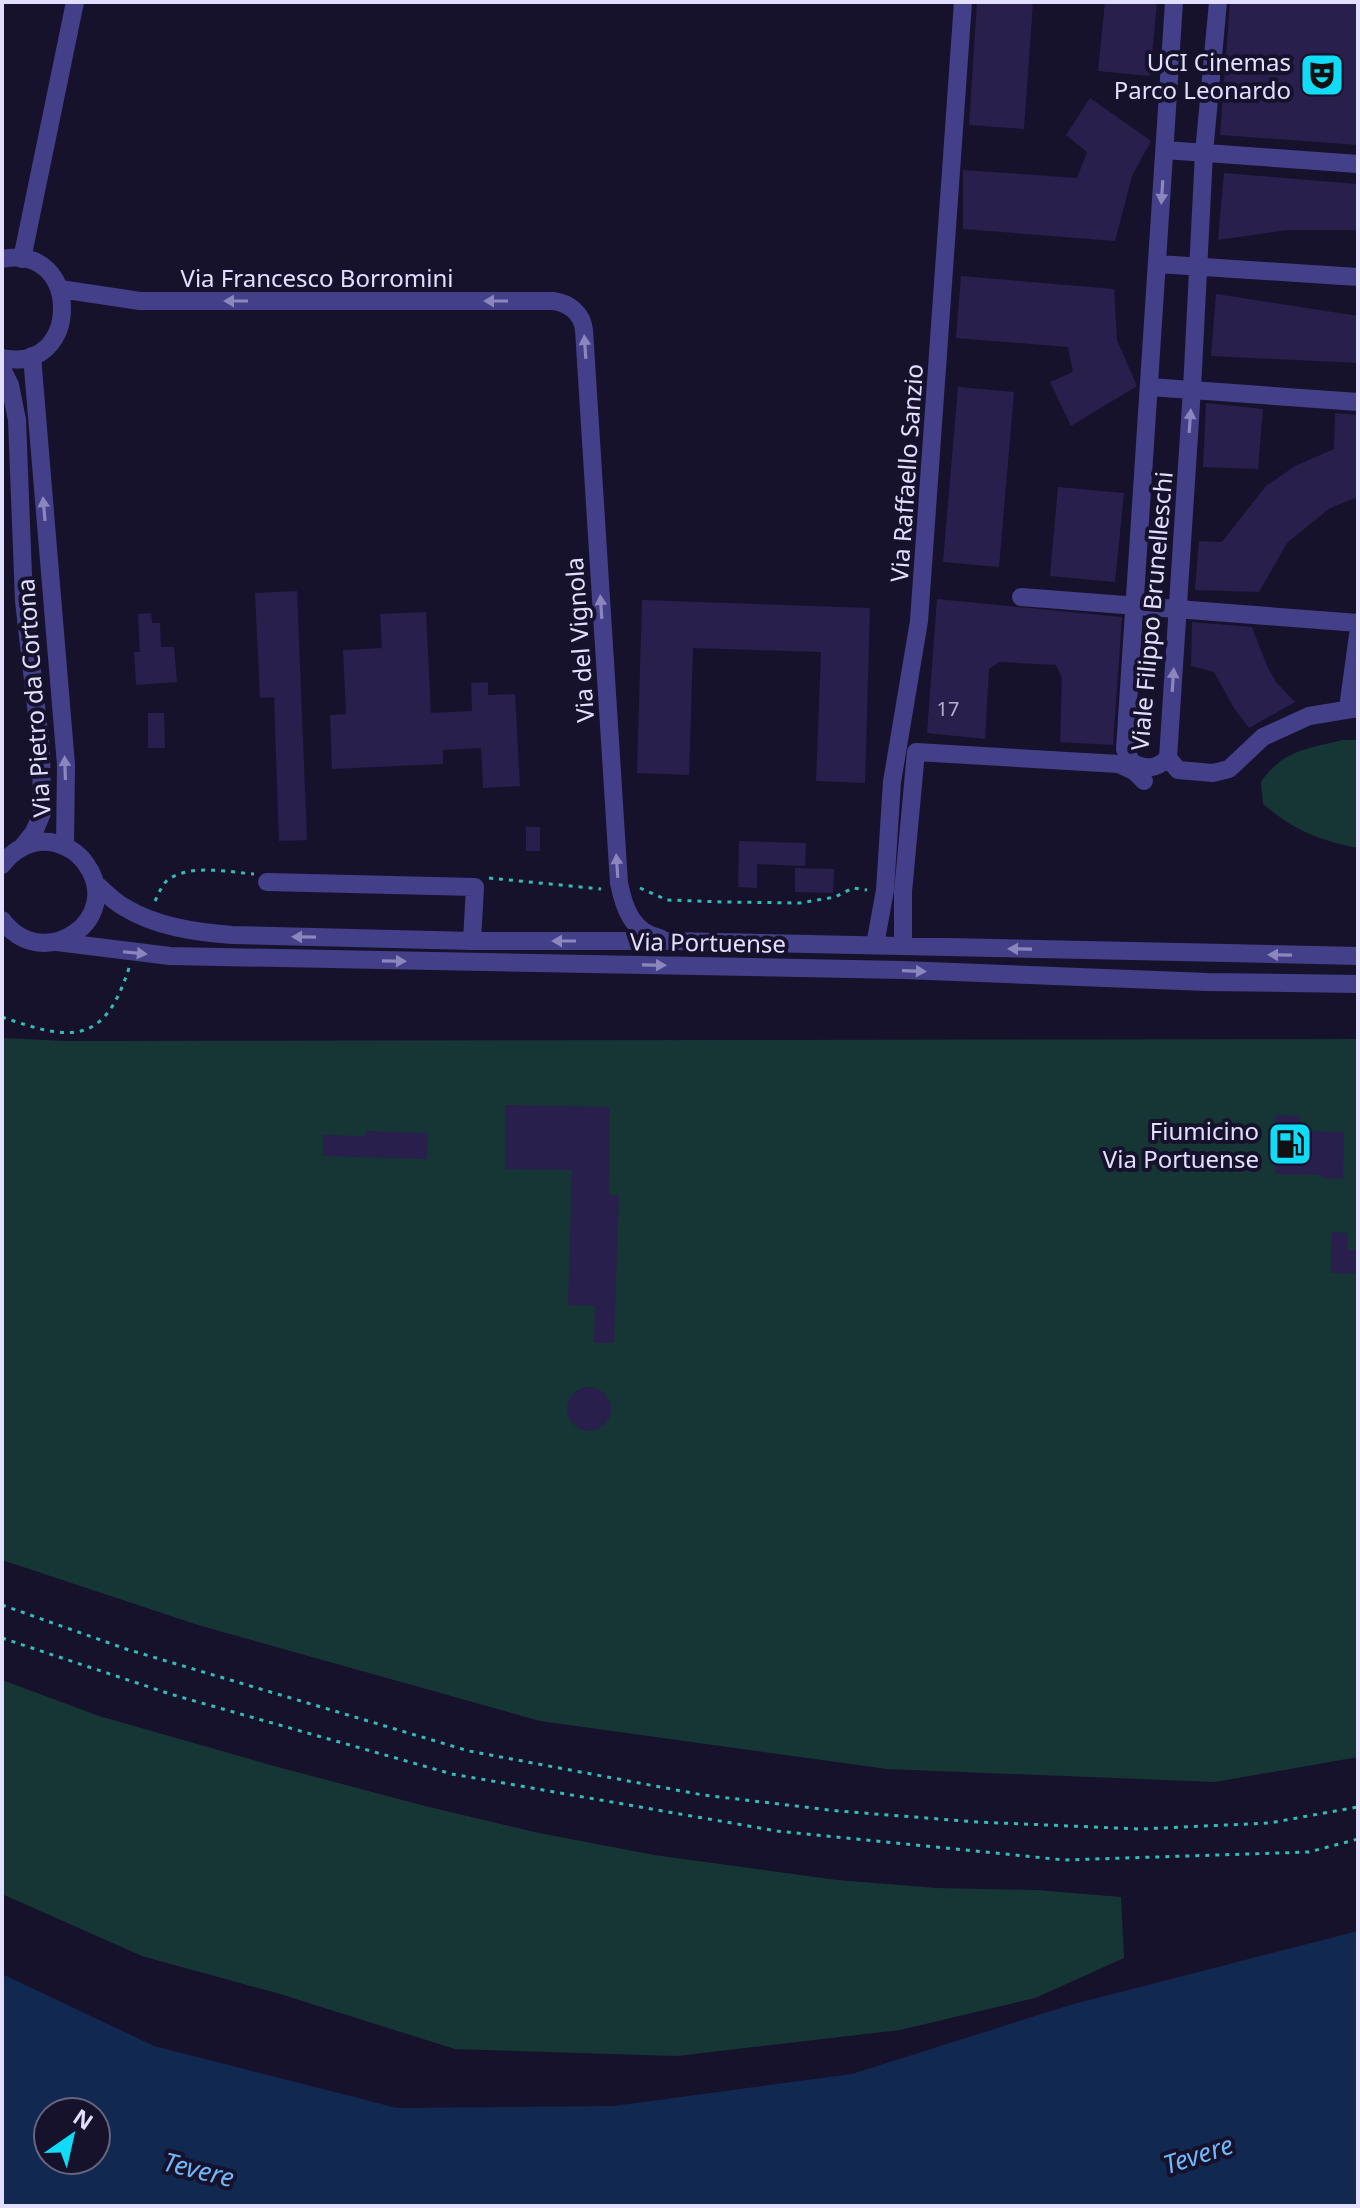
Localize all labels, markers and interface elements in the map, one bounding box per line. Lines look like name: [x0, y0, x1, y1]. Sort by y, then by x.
place label: UCI Cinemas Parco Leonardo: [1114, 45, 1291, 106]
theatre icon: UCI Cinemas Parco Leonardo: [1298, 51, 1346, 99]
one-way arrow: [1156, 180, 1169, 205]
street label: Via Francesco Borromini: [181, 261, 453, 294]
one-way arrow: [223, 295, 248, 307]
one-way arrow: [483, 295, 508, 307]
one-way arrow: [578, 334, 591, 359]
street label: Via Raffaello Sanzio: [882, 363, 930, 583]
one-way arrow: [1184, 408, 1197, 433]
street label: Viale Filippo Brunelleschi: [1122, 470, 1180, 752]
one-way arrow: [37, 496, 50, 521]
street label: Via del Vignola: [557, 556, 601, 724]
street label: Via Pietro da Cortona: [8, 578, 58, 818]
one-way arrow: [594, 594, 607, 619]
one-way arrow: [1167, 667, 1180, 692]
house number: 17: [937, 695, 959, 722]
one-way arrow: [59, 755, 72, 780]
one-way arrow: [611, 853, 624, 878]
street label: Via Portuense: [630, 924, 786, 960]
one-way arrow: [291, 931, 316, 944]
one-way arrow: [551, 935, 576, 947]
one-way arrow: [1007, 943, 1032, 956]
one-way arrow: [122, 947, 147, 960]
one-way arrow: [1267, 948, 1292, 961]
one-way arrow: [382, 954, 407, 967]
one-way arrow: [642, 959, 667, 972]
one-way arrow: [902, 964, 927, 977]
place label: Fiumicino Via Portuense: [1103, 1114, 1259, 1175]
fuel station icon: Fiumicino Via Portuense: [1266, 1120, 1314, 1168]
north arrow: [32, 2096, 112, 2176]
text: N: [68, 2101, 100, 2136]
water label: Tevere: [1158, 2126, 1238, 2182]
water label: Tevere: [160, 2143, 238, 2195]

